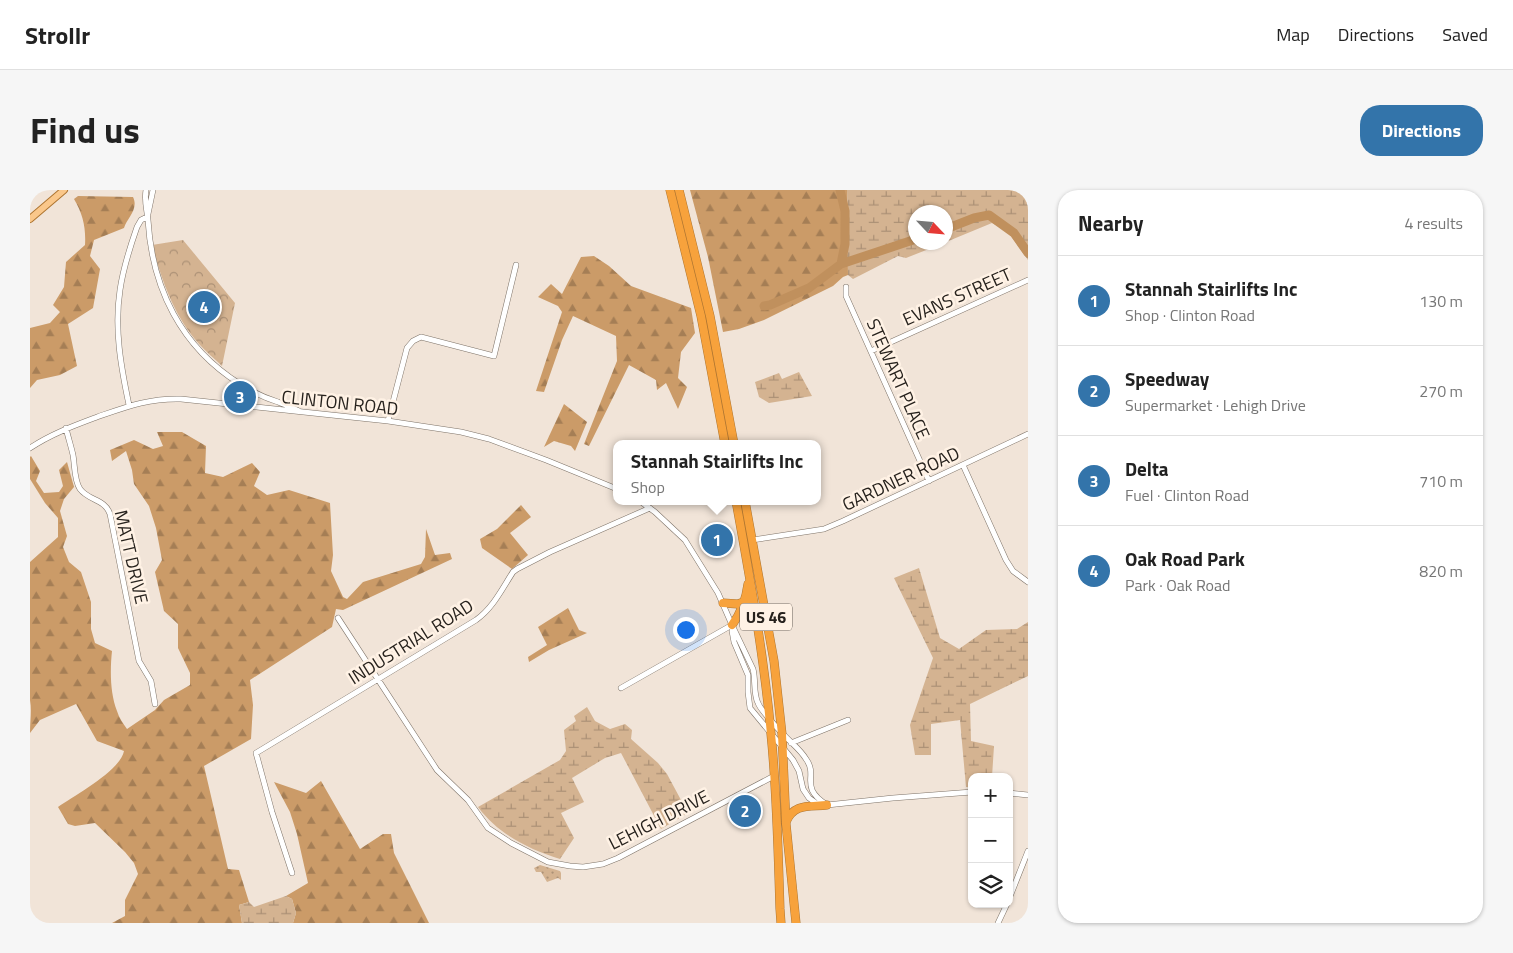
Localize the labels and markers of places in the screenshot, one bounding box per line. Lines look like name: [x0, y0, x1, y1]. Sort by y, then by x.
pin: 4: [188, 288, 220, 326]
pin: 3: [224, 378, 256, 416]
pin: 1: [701, 521, 733, 559]
pin: 2: [729, 792, 761, 830]

